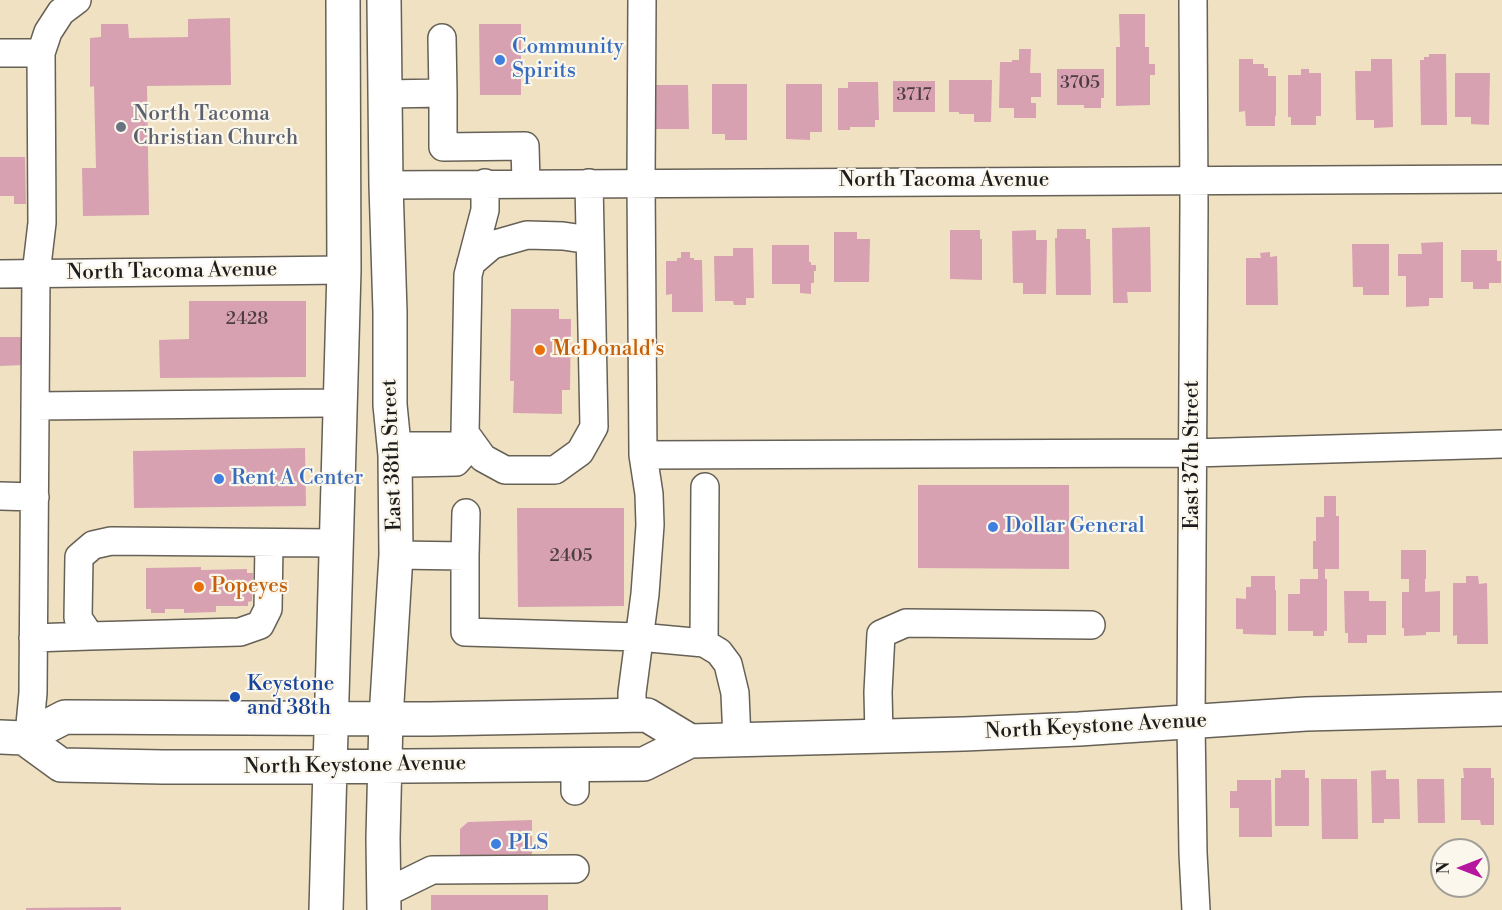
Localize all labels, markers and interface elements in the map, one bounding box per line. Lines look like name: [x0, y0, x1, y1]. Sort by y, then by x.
place label: Community Spirits: [512, 35, 624, 85]
marker: Community Spirits: [493, 53, 507, 67]
house number: 3705: [1060, 73, 1100, 95]
house number: 3717: [896, 85, 932, 107]
place label: North Tacoma Christian Church: [133, 102, 298, 152]
marker: North Tacoma Christian Church: [114, 120, 128, 134]
street label: North Tacoma Avenue: [839, 168, 1049, 194]
street label: North Tacoma Avenue: [67, 258, 277, 286]
house number: 2428: [226, 309, 268, 331]
place label: McDonald's: [552, 337, 664, 363]
marker: McDonald's: [533, 343, 547, 357]
street label: East 38th Street: [378, 378, 408, 532]
street label: East 37th Street: [1180, 380, 1206, 530]
place label: Rent A Center: [231, 466, 363, 492]
marker: Rent A Center: [212, 472, 226, 486]
place label: Dollar General: [1005, 514, 1145, 540]
marker: Dollar General: [986, 520, 1000, 534]
house number: 2405: [550, 546, 592, 568]
place label: Popeyes: [211, 574, 288, 600]
marker: Popeyes: [192, 580, 206, 594]
place label: Keystone and 38th: [247, 672, 334, 722]
marker: Keystone and 38th: [228, 690, 242, 704]
street label: North Keystone Avenue: [984, 709, 1208, 745]
street label: North Keystone Avenue: [244, 751, 466, 781]
place label: PLS: [508, 831, 548, 857]
marker: PLS: [489, 837, 503, 851]
north arrow: [1430, 838, 1490, 898]
text: N: [1434, 862, 1454, 874]

